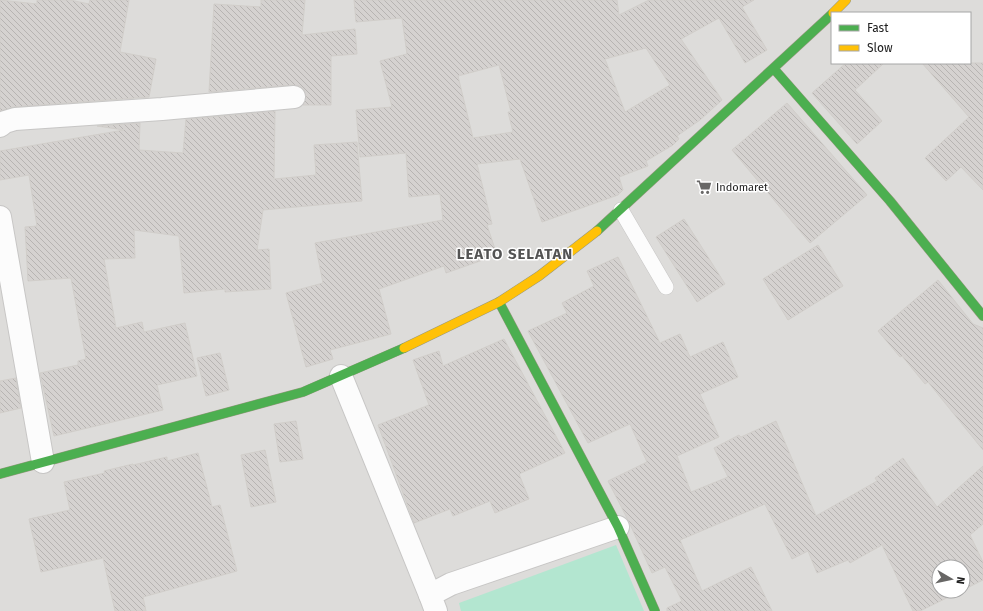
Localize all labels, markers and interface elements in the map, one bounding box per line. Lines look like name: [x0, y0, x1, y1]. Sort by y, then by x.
legend: [831, 12, 971, 64]
text: Fast: [867, 21, 889, 35]
text: Slow: [867, 41, 893, 55]
supermarket icon: Indomaret: [695, 178, 713, 196]
place label: Indomaret: [716, 181, 768, 194]
district label: LEATO SELATAN: [457, 245, 573, 263]
north arrow: [931, 559, 971, 599]
text: N: [953, 576, 967, 585]

